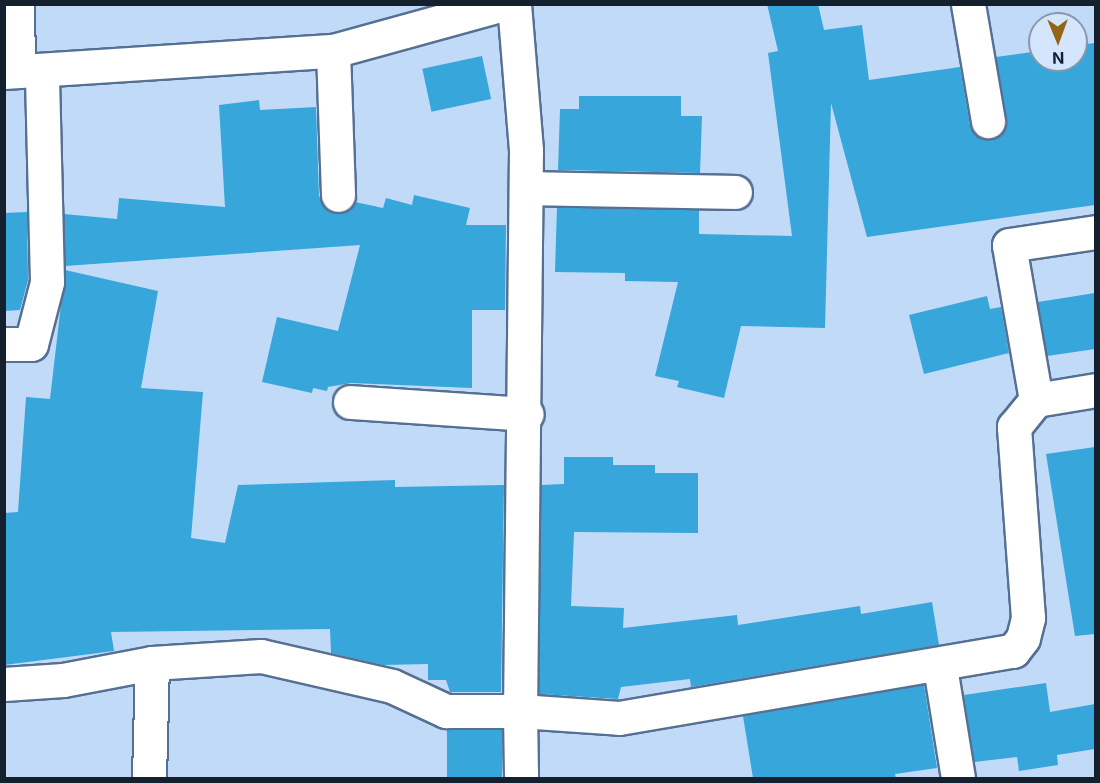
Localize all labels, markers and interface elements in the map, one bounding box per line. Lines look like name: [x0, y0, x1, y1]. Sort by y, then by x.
north arrow: [1028, 12, 1088, 72]
text: N: [1052, 48, 1065, 68]

